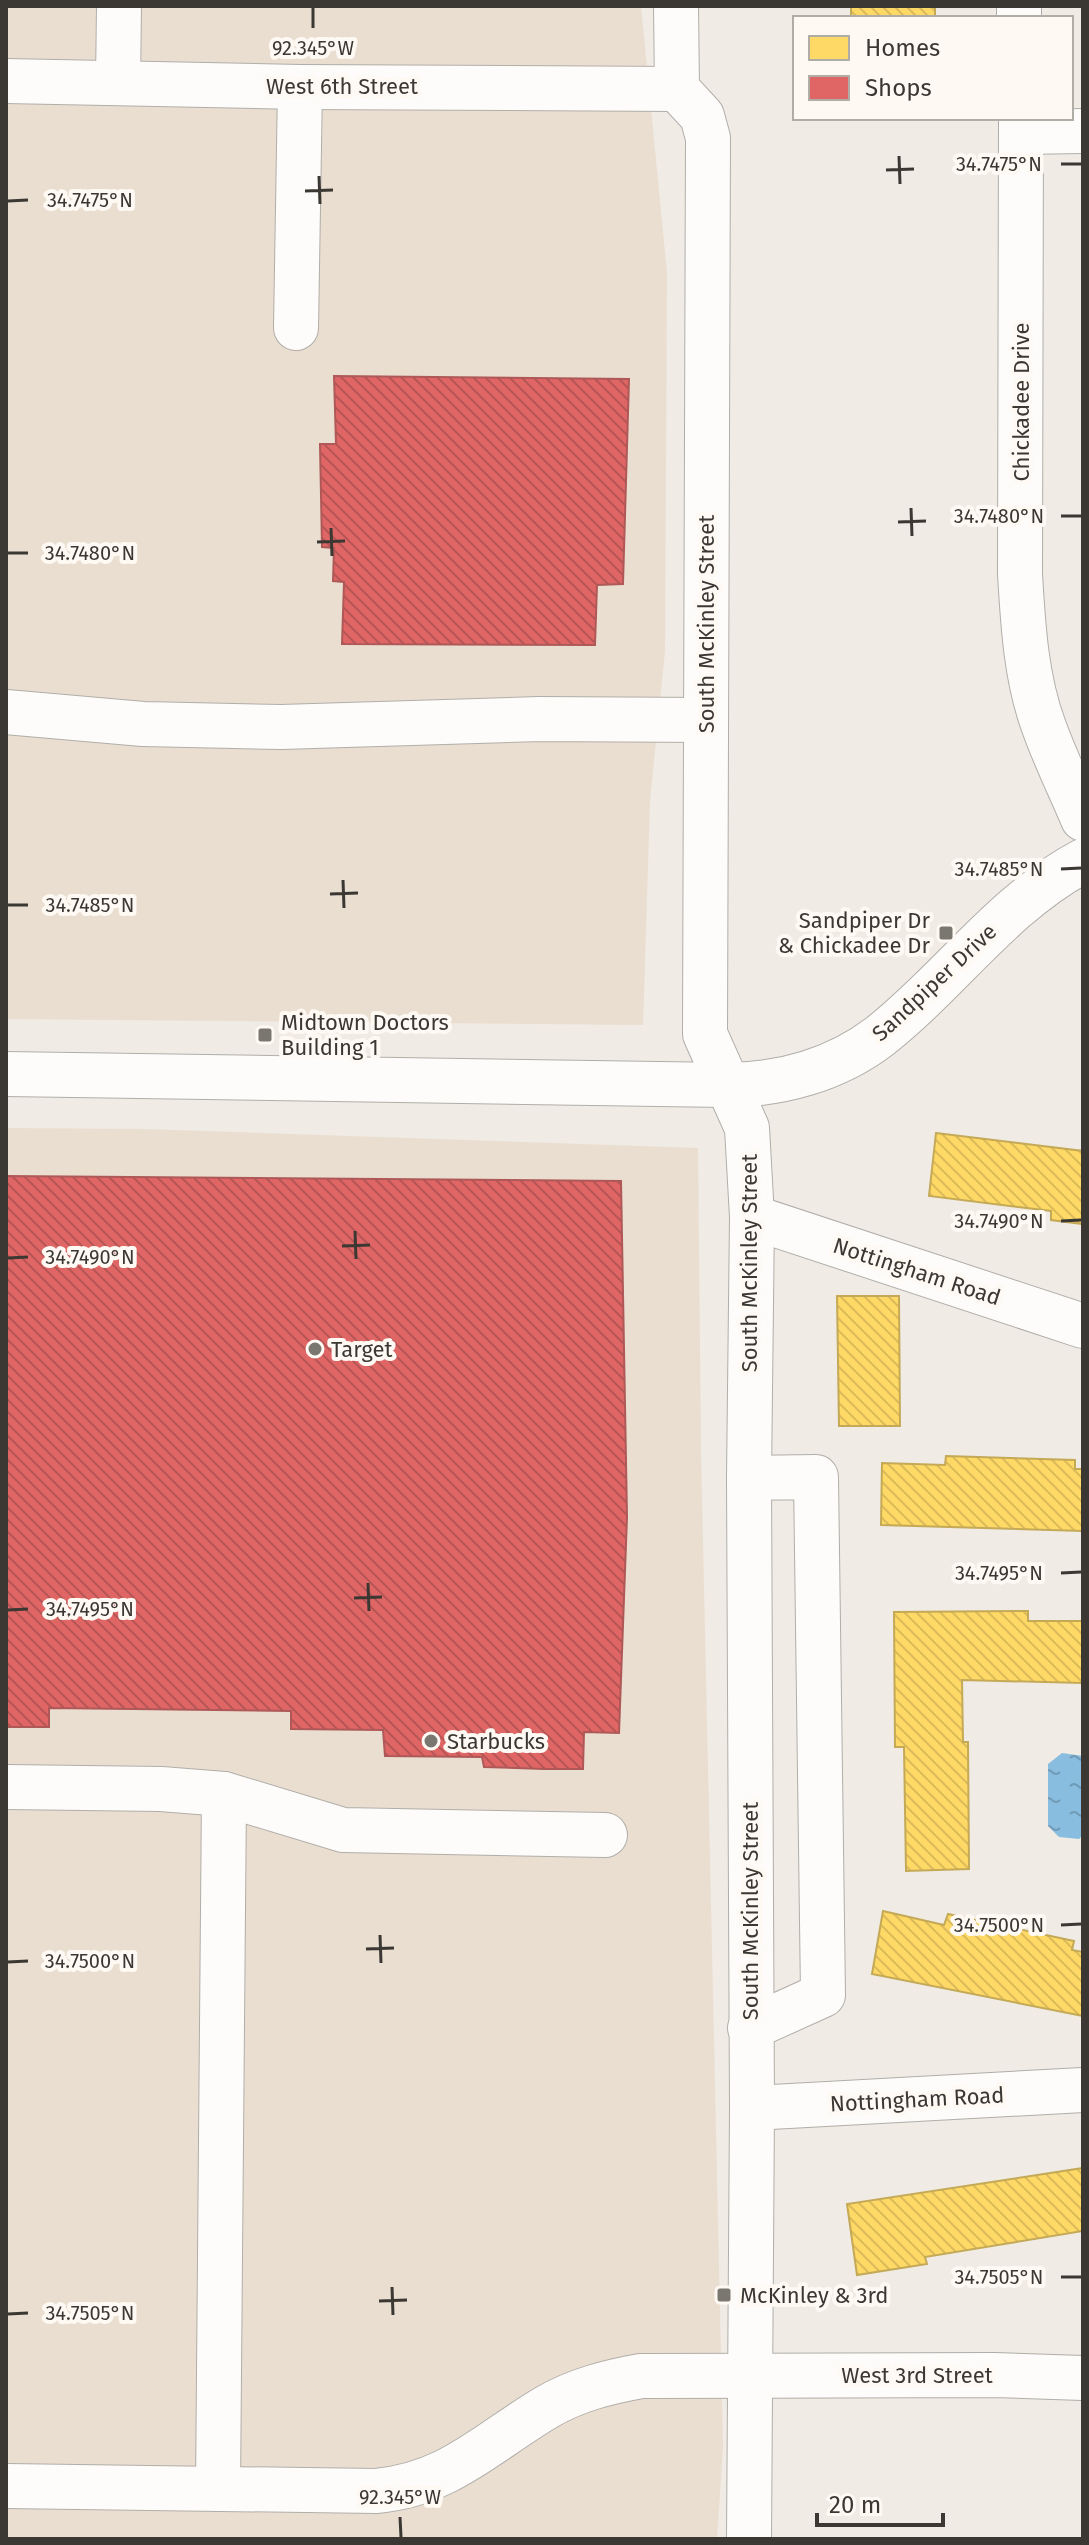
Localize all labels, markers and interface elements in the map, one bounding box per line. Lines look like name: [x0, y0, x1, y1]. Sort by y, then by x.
legend: [793, 16, 1073, 120]
text: Homes: [865, 34, 940, 62]
text: 92.345°W: [272, 36, 355, 60]
street label: West 6th Street: [266, 73, 418, 100]
text: Shops: [865, 74, 932, 102]
text: 34.7475°N: [956, 152, 1042, 176]
text: 34.7475°N: [47, 188, 133, 212]
street label: Chickadee Drive: [1008, 322, 1035, 482]
text: 34.7480°N: [954, 504, 1044, 528]
street label: South McKinley Street: [693, 515, 720, 733]
text: 34.7480°N: [45, 541, 135, 565]
text: 34.7485°N: [955, 857, 1044, 881]
text: 34.7485°N: [46, 893, 135, 917]
place label: Sandpiper Dr & Chickadee Dr: [778, 907, 931, 959]
street label: Sandpiper Drive: [867, 918, 1002, 1047]
marker: Sandpiper Dr & Chickadee Dr: [937, 924, 955, 942]
place label: Midtown Doctors Building 1: [281, 1009, 449, 1061]
marker: Midtown Doctors Building 1: [256, 1026, 274, 1044]
street label: South McKinley Street: [736, 1154, 763, 1372]
text: 34.7490°N: [954, 1209, 1044, 1233]
street label: Nottingham Road: [830, 1232, 1004, 1311]
text: 34.7490°N: [45, 1245, 135, 1269]
place label: Target: [331, 1336, 392, 1363]
marker: Target: [306, 1340, 324, 1358]
text: 34.7495°N: [955, 1561, 1043, 1585]
text: 34.7495°N: [46, 1597, 134, 1621]
place label: Starbucks: [447, 1728, 545, 1755]
marker: Starbucks: [422, 1732, 440, 1750]
street label: South McKinley Street: [737, 1802, 764, 2020]
text: 34.7500°N: [954, 1913, 1044, 1937]
text: 34.7500°N: [45, 1949, 135, 1973]
street label: Nottingham Road: [829, 2081, 1005, 2118]
text: 34.7505°N: [954, 2265, 1044, 2289]
place label: McKinley & 3rd: [740, 2282, 888, 2309]
marker: McKinley & 3rd: [715, 2286, 733, 2304]
text: 34.7505°N: [45, 2301, 135, 2325]
street label: West 3rd Street: [841, 2362, 993, 2389]
scale bar: [817, 2477, 943, 2527]
text: 92.345°W: [359, 2485, 442, 2509]
text: 20 m: [829, 2491, 881, 2519]

